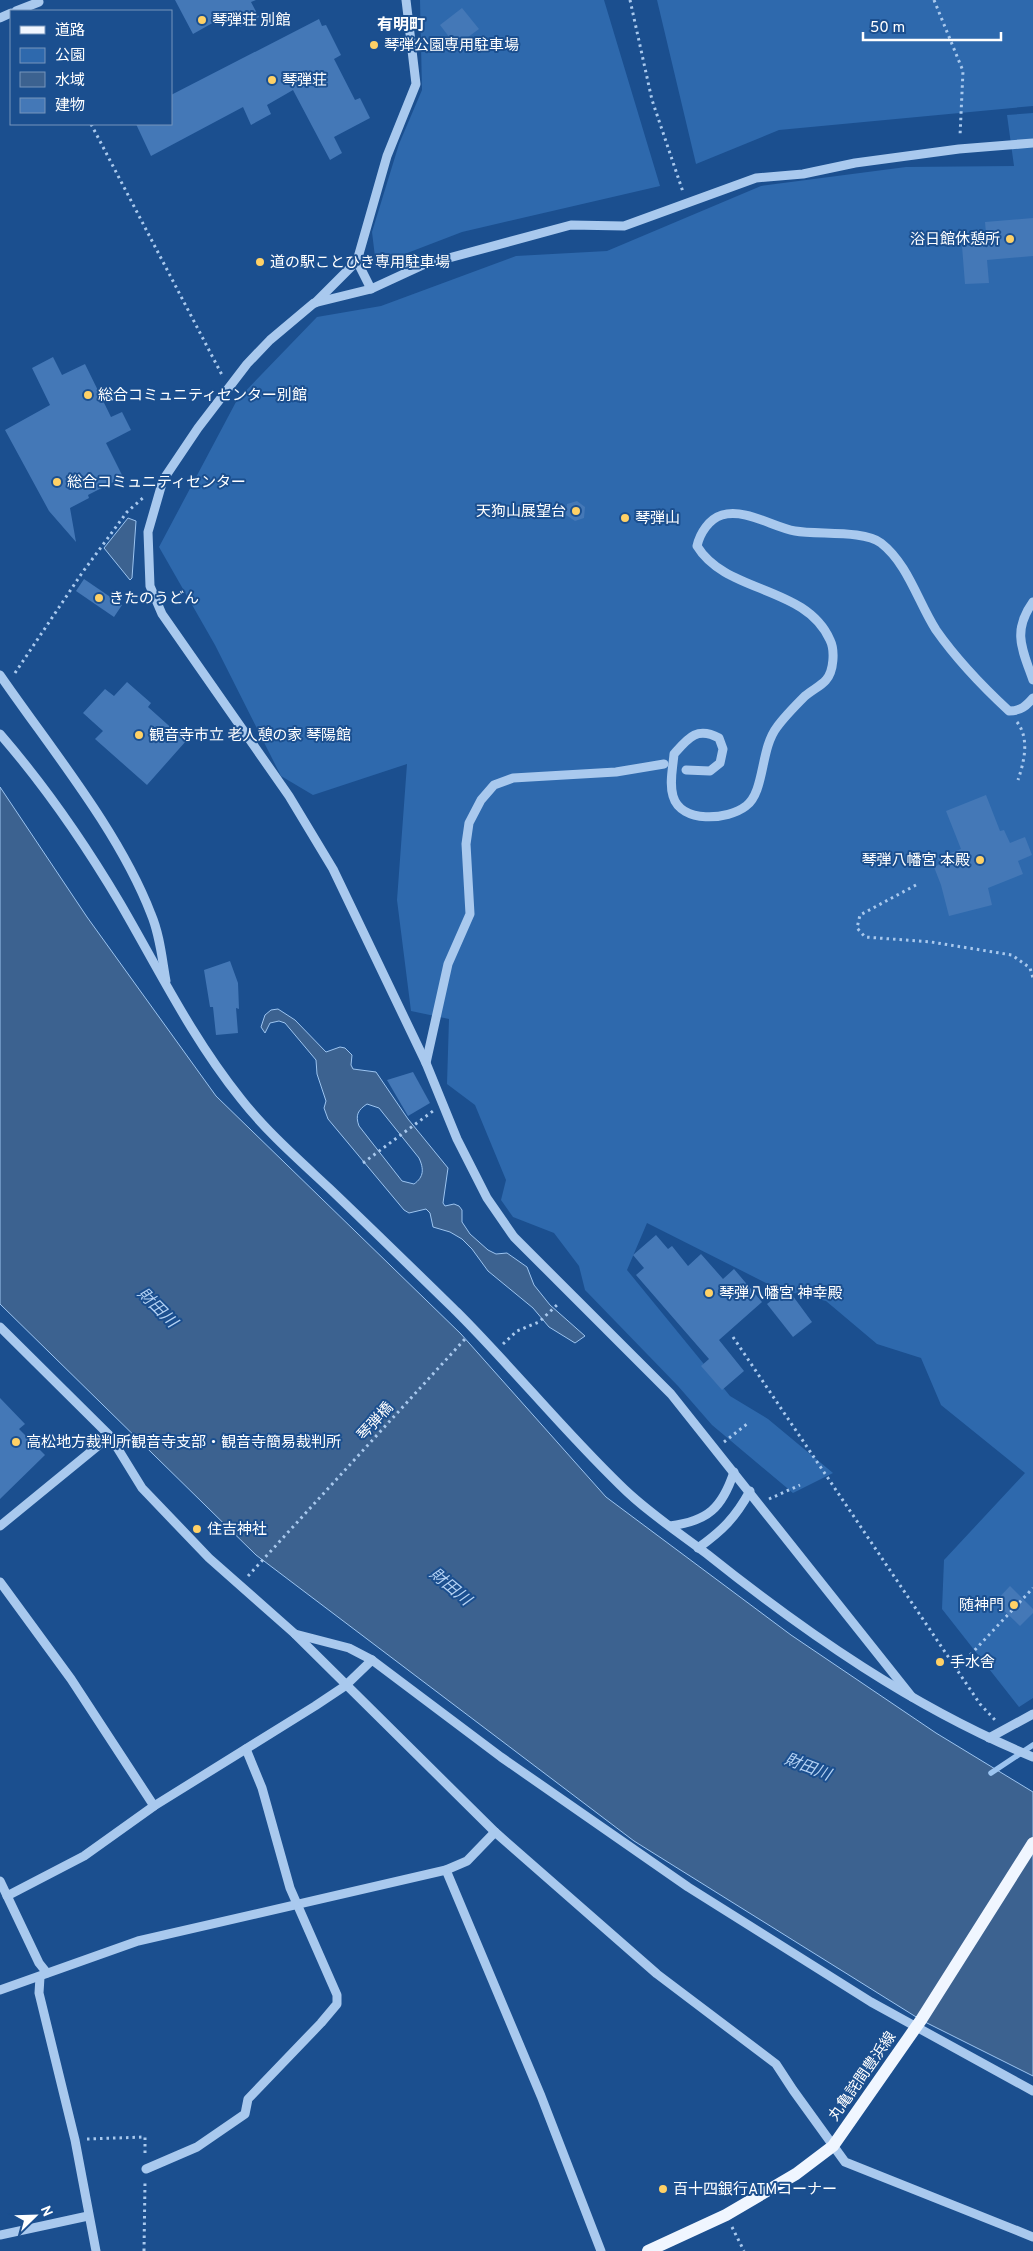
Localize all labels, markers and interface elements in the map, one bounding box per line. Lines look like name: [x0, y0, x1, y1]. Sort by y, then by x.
legend: [10, 10, 172, 125]
scale bar: [863, 10, 1000, 42]
place label: 琴弾荘 別館: [212, 12, 291, 31]
marker: 琴弾荘 別館: [196, 14, 208, 26]
district label: 有明町: [377, 16, 425, 36]
text: 50 m: [870, 19, 905, 38]
text: 道路: [55, 22, 85, 41]
place label: 琴弾公園専用駐車場: [384, 37, 519, 56]
marker: 琴弾公園専用駐車場: [368, 39, 380, 51]
text: 公園: [55, 47, 85, 66]
text: 水域: [55, 72, 85, 91]
place label: 琴弾荘: [282, 72, 327, 91]
marker: 琴弾荘: [266, 74, 278, 86]
text: 建物: [55, 97, 85, 116]
place label: 浴日館休憩所: [910, 230, 1000, 250]
marker: 浴日館休憩所: [1004, 233, 1016, 245]
place label: 道の駅ことひき専用駐車場: [270, 254, 450, 273]
marker: 道の駅ことひき専用駐車場: [254, 256, 266, 268]
place label: 総合コミュニティセンター別館: [98, 387, 307, 406]
marker: 総合コミュニティセンター別館: [82, 389, 94, 401]
place label: 総合コミュニティセンター: [67, 474, 246, 493]
marker: 総合コミュニティセンター: [51, 476, 63, 488]
place label: 天狗山展望台: [476, 503, 566, 522]
marker: 天狗山展望台: [570, 505, 582, 517]
place label: 琴弾山: [635, 510, 680, 529]
marker: 琴弾山: [619, 512, 631, 524]
place label: きたのうどん: [109, 590, 199, 609]
marker: きたのうどん: [93, 592, 105, 604]
place label: 観音寺市立 老人憩の家 琴陽館: [149, 726, 351, 746]
marker: 観音寺市立 老人憩の家 琴陽館: [133, 729, 145, 741]
place label: 琴弾八幡宮 本殿: [861, 852, 970, 871]
marker: 琴弾八幡宮 本殿: [974, 854, 986, 866]
water label: 財田川: [133, 1284, 182, 1334]
place label: 琴弾八幡宮 神幸殿: [719, 1285, 843, 1304]
marker: 琴弾八幡宮 神幸殿: [703, 1287, 715, 1299]
street label: 琴弾橋: [354, 1399, 398, 1445]
place label: 高松地方裁判所観音寺支部・観音寺簡易裁判所: [26, 1434, 341, 1453]
marker: 高松地方裁判所観音寺支部・観音寺簡易裁判所: [10, 1436, 22, 1448]
place label: 住吉神社: [207, 1521, 267, 1540]
marker: 住吉神社: [191, 1523, 203, 1535]
water label: 財田川: [425, 1564, 476, 1612]
place label: 随神門: [959, 1597, 1004, 1616]
marker: 随神門: [1008, 1599, 1020, 1611]
place label: 手水舎: [950, 1654, 995, 1673]
marker: 手水舎: [934, 1656, 946, 1668]
water label: 財田川: [781, 1750, 835, 1787]
street label: 丸亀詫間豊浜線: [825, 2028, 901, 2125]
place label: 百十四銀行ATMコーナー: [673, 2181, 837, 2200]
marker: 百十四銀行ATMコーナー: [657, 2183, 669, 2195]
north arrow: [10, 2191, 60, 2241]
text: N: [36, 2204, 55, 2219]

